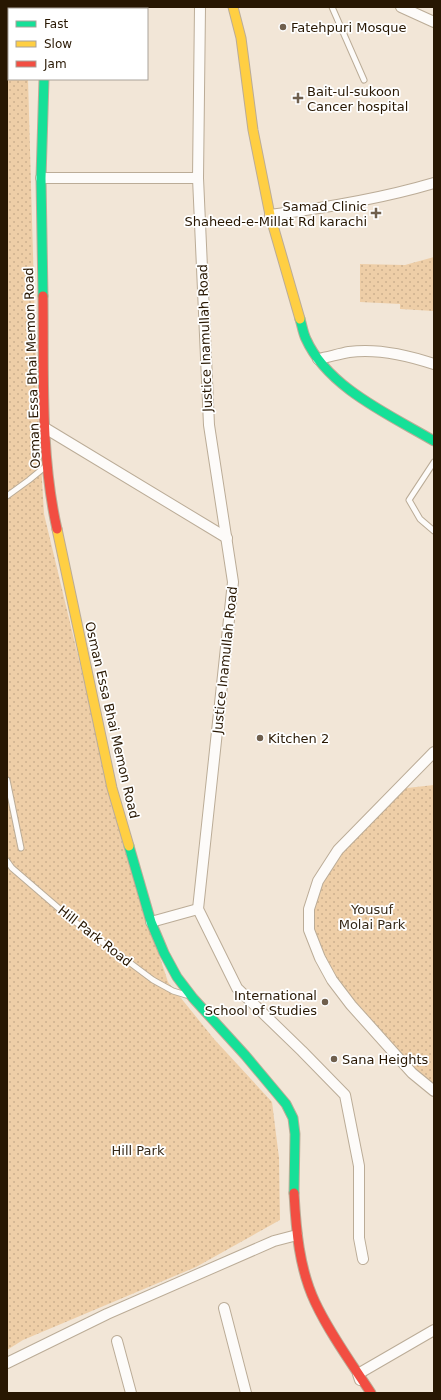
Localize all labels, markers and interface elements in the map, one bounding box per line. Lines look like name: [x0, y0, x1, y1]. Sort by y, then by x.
legend: [8, 8, 148, 80]
text: Fast: [44, 17, 68, 31]
place label: Fatehpuri Mosque: [291, 20, 407, 35]
marker: Fatehpuri Mosque: [278, 22, 288, 32]
text: Slow: [44, 37, 72, 51]
text: Jam: [43, 57, 67, 71]
place label: Bait-ul-sukoon Cancer hospital: [307, 84, 408, 114]
marker: Bait-ul-sukoon Cancer hospital: [292, 92, 304, 104]
place label: Samad Clinic Shaheed-e-Millat Rd karachi: [184, 199, 367, 229]
marker: Samad Clinic Shaheed-e-Millat Rd karachi: [370, 207, 382, 219]
street label: Justice Inamullah Road: [195, 264, 215, 413]
street label: Osman Essa Bhai Memon Road: [21, 267, 43, 469]
street label: Justice Inamullah Road: [210, 586, 240, 735]
street label: Osman Essa Bhai Memon Road: [82, 620, 142, 820]
place label: Kitchen 2: [268, 731, 329, 746]
marker: Kitchen 2: [255, 733, 265, 743]
park label: Yousuf Molai Park: [339, 902, 406, 932]
street label: Hill Park Road: [55, 903, 135, 969]
place label: International School of Studies: [205, 988, 317, 1018]
marker: International School of Studies: [320, 997, 330, 1007]
place label: Sana Heights: [342, 1052, 429, 1067]
marker: Sana Heights: [329, 1054, 339, 1064]
park label: Hill Park: [112, 1143, 165, 1158]

